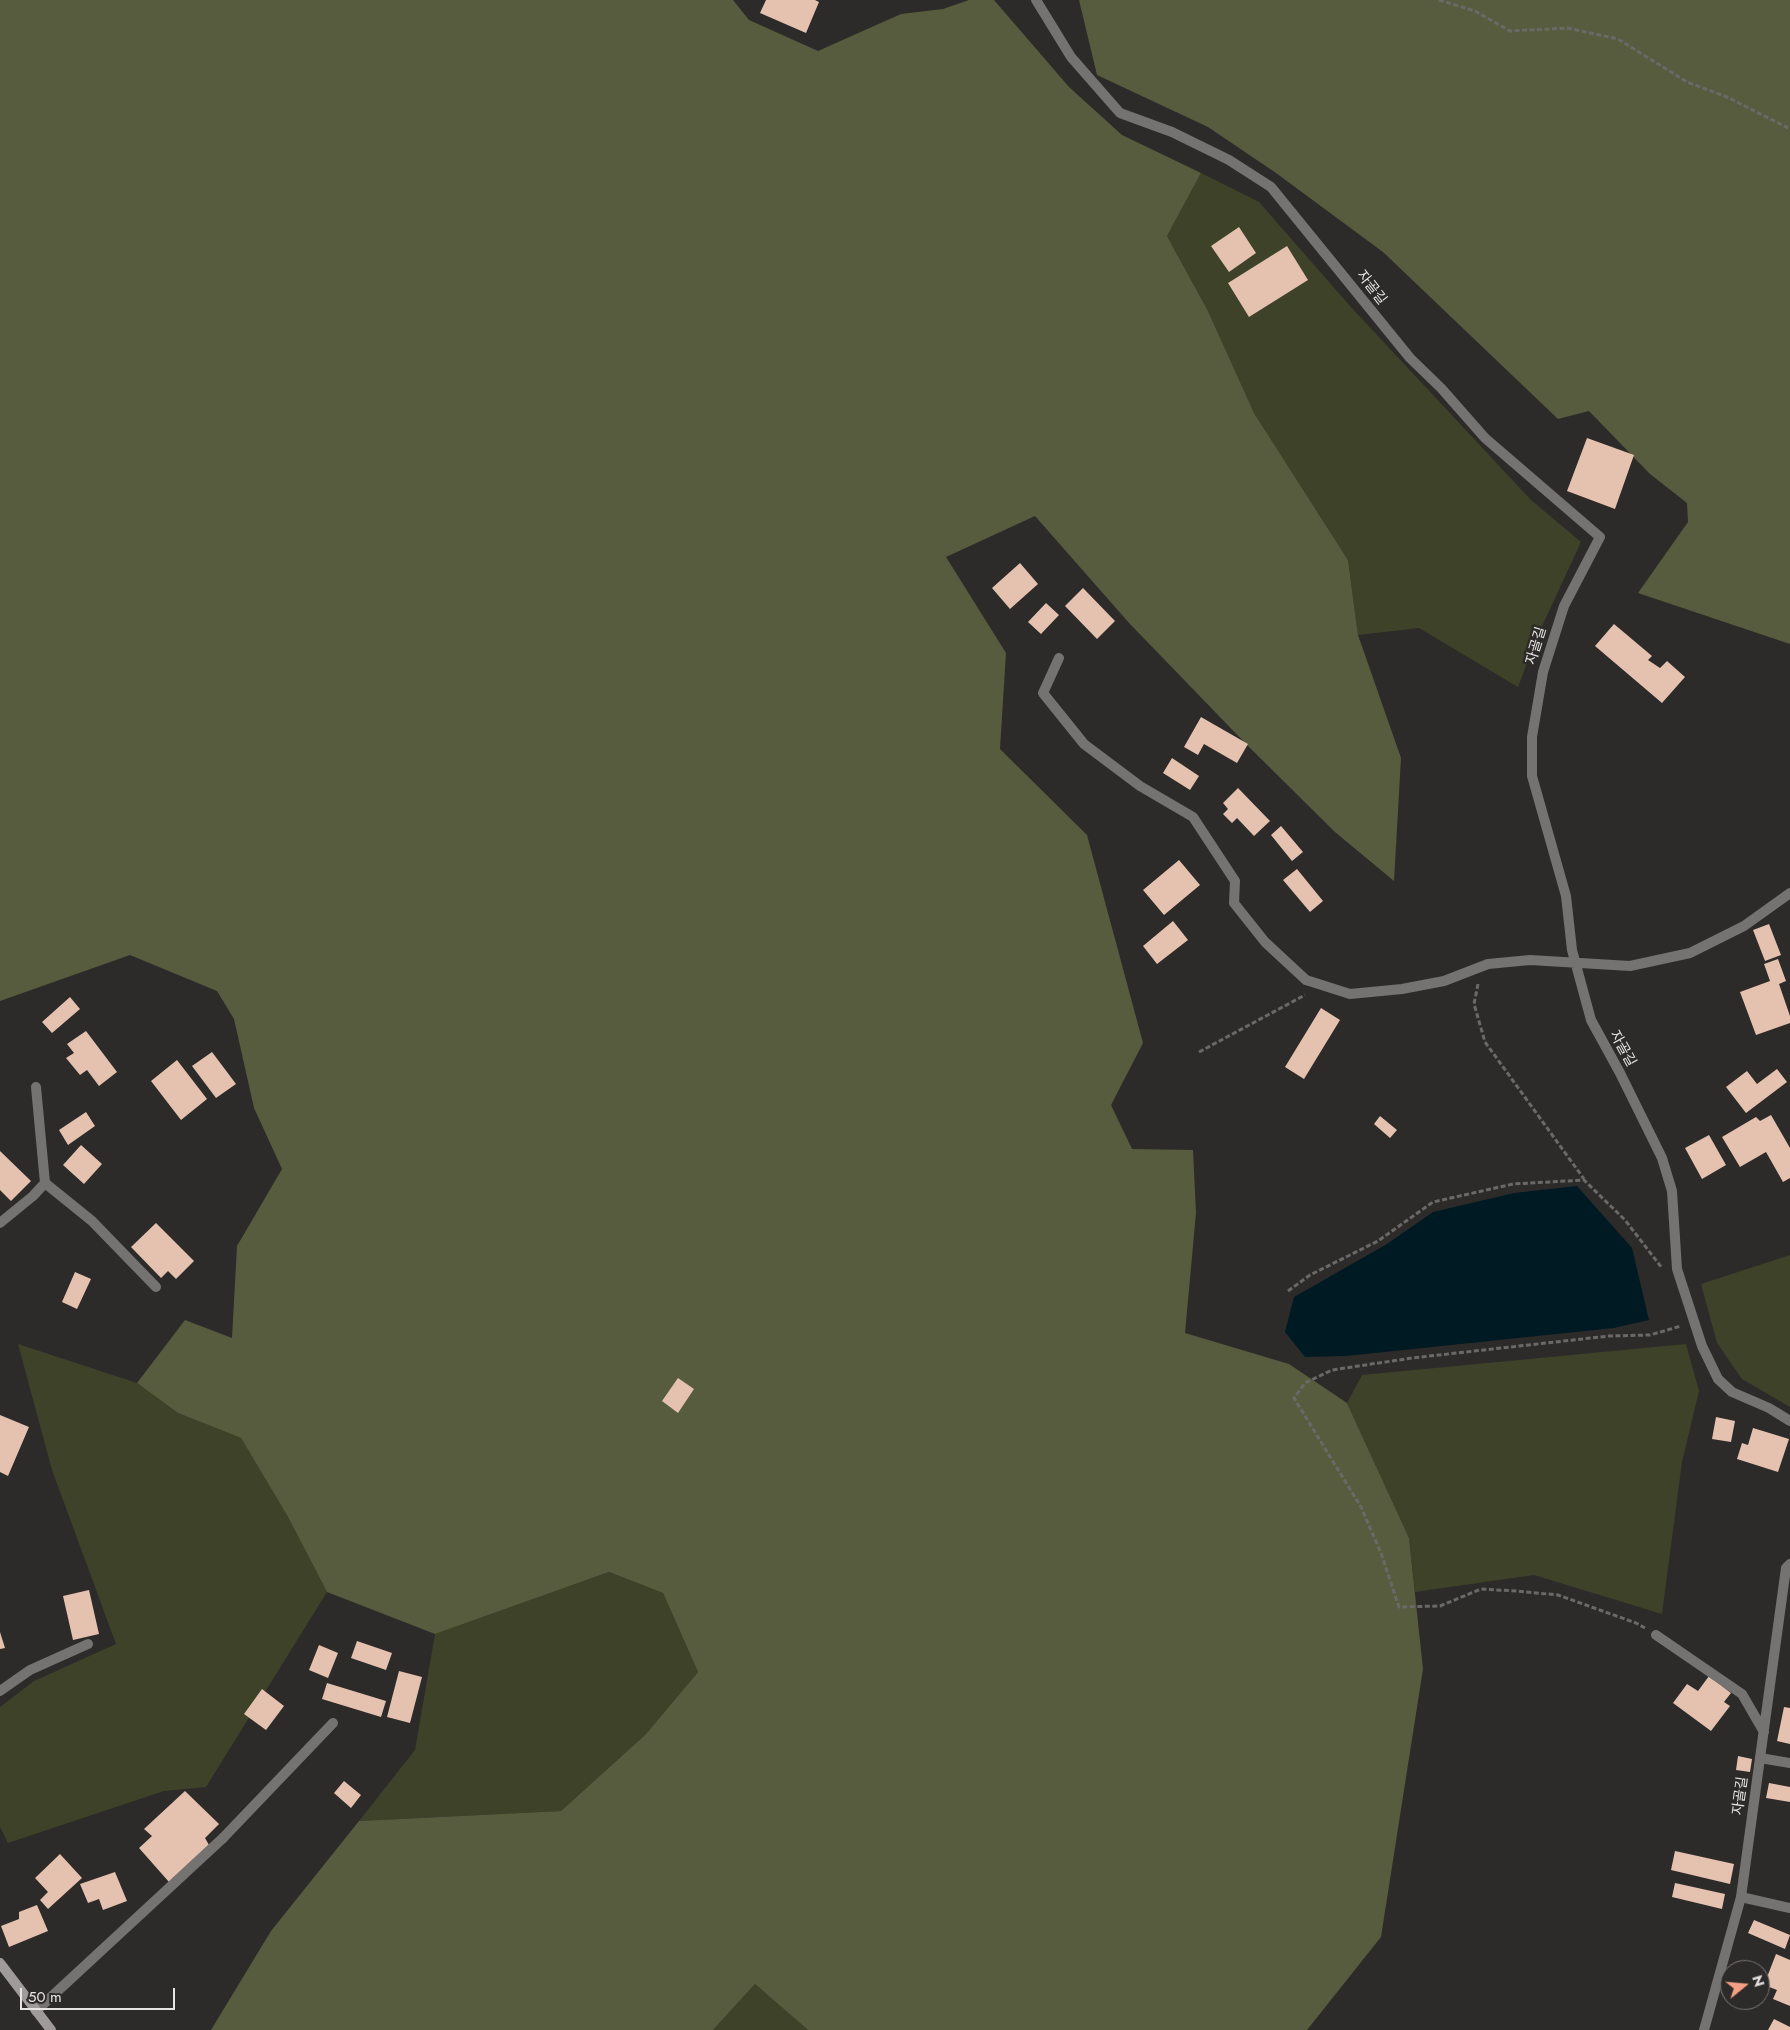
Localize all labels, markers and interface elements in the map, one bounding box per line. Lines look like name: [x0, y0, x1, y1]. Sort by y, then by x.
street label: 자골길: [1352, 268, 1390, 308]
street label: 자골길: [1523, 625, 1551, 667]
street label: 자골길: [1605, 1028, 1639, 1070]
street label: 자골길: [1730, 1776, 1752, 1816]
north arrow: [1720, 1960, 1770, 2010]
text: N: [1747, 1973, 1770, 1989]
scale bar: [22, 1978, 178, 2010]
text: 50 m: [28, 1986, 62, 2008]

